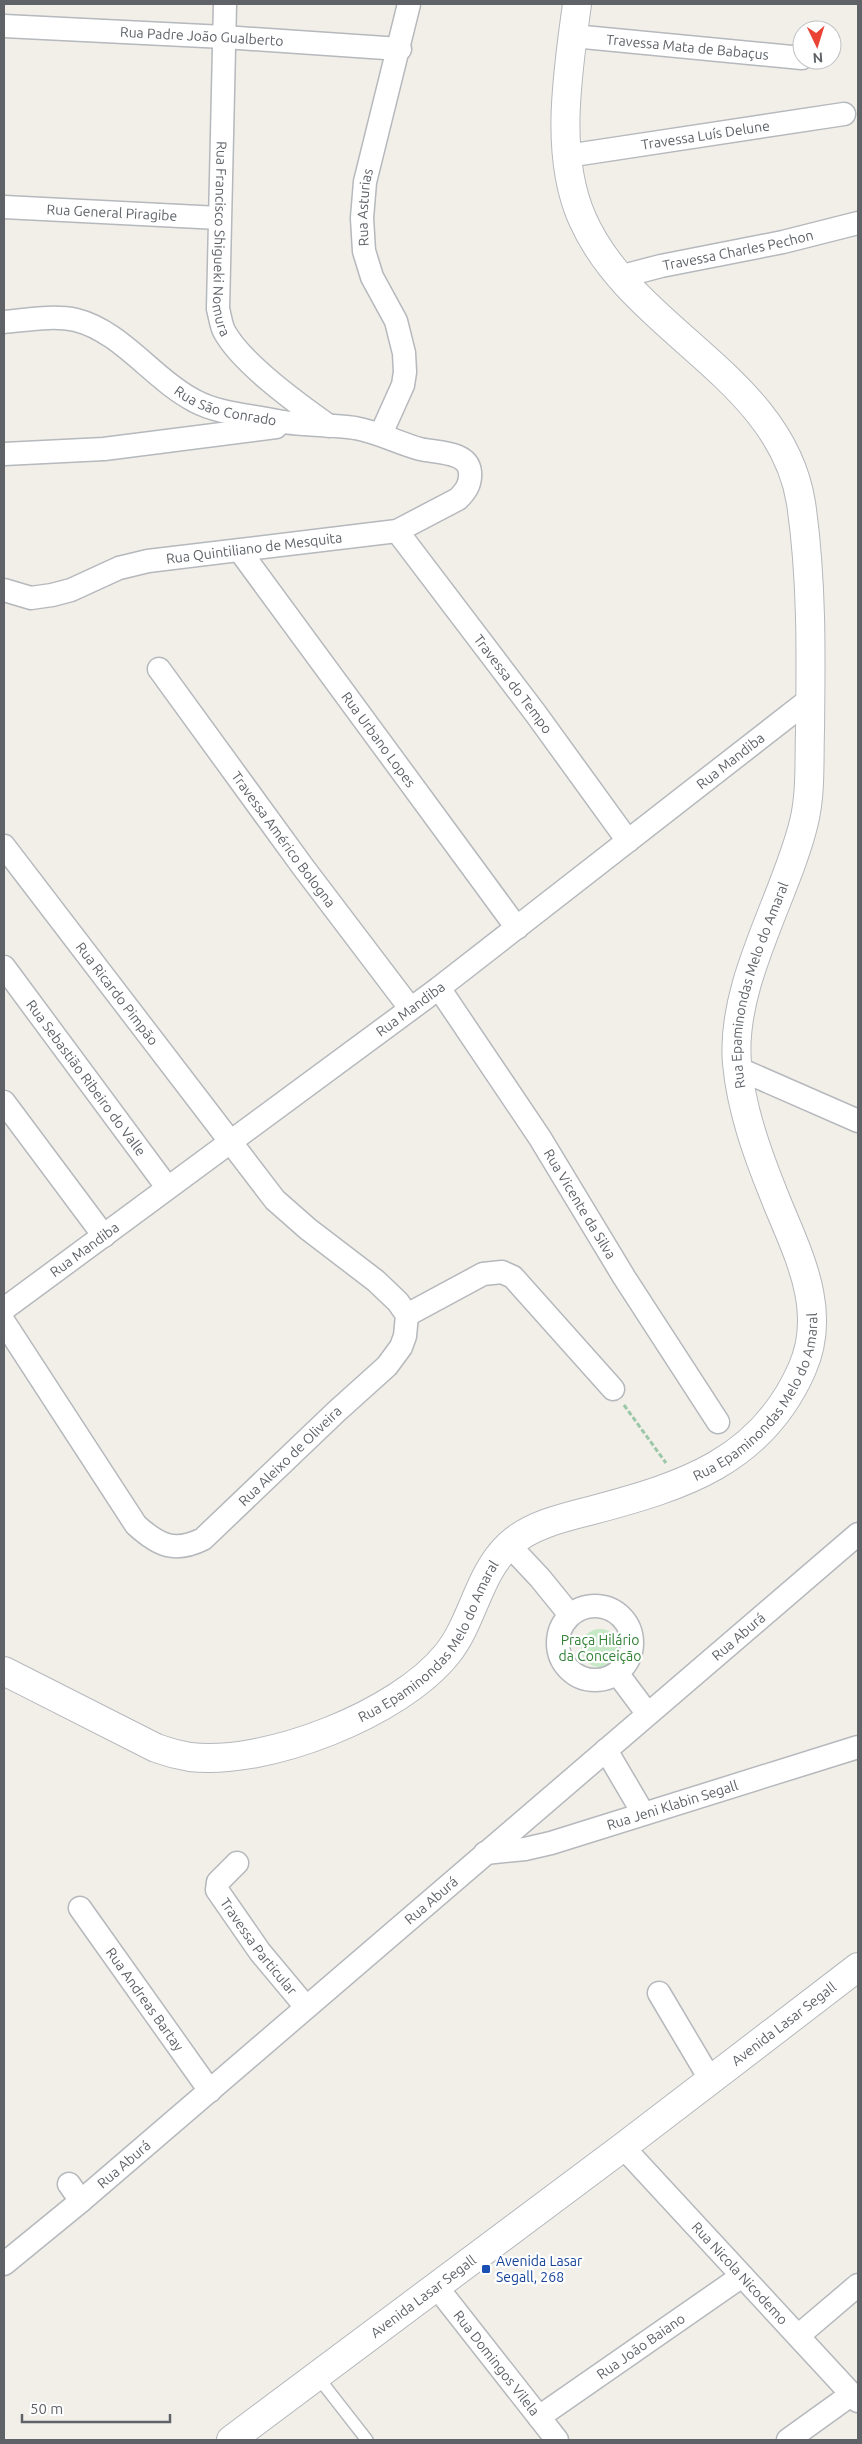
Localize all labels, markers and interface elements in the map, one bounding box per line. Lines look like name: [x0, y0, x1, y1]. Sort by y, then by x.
north arrow: [792, 20, 842, 70]
street label: Rua Padre João Gualberto: [120, 24, 284, 49]
street label: Travessa Mata de Babaçus: [605, 31, 770, 63]
text: N: [812, 50, 824, 66]
street label: Travessa Luís Delune: [640, 117, 771, 153]
street label: Rua Francisco Shigueki Nomura: [209, 141, 233, 339]
street label: Rua Asturias: [354, 167, 376, 247]
street label: Rua General Piragibe: [46, 201, 178, 224]
street label: Travessa Charles Pechon: [661, 227, 815, 273]
street label: Rua São Conrado: [171, 382, 278, 429]
street label: Rua Quintiliano de Mesquita: [165, 529, 343, 567]
street label: Travessa do Tempo: [470, 631, 555, 737]
street label: Rua Urbano Lopes: [338, 689, 419, 790]
street label: Rua Mandiba: [693, 730, 767, 792]
street label: Travessa Américo Bologna: [228, 768, 339, 910]
street label: Rua Epaminondas Melo do Amaral: [728, 879, 792, 1090]
street label: Rua Ricardo Pimpão: [73, 939, 162, 1048]
street label: Rua Mandiba: [373, 979, 448, 1040]
street label: Rua Sebastião Ribeiro do Valle: [23, 997, 149, 1159]
street label: Rua Vicente da Silva: [541, 1146, 619, 1262]
street label: Rua Mandiba: [47, 1219, 122, 1280]
street label: Rua Epaminondas Melo do Amaral: [690, 1312, 820, 1484]
street label: Rua Aleixo de Oliveira: [235, 1403, 345, 1509]
street label: Rua Epaminondas Melo do Amaral: [355, 1557, 502, 1725]
street label: Rua Aburá: [709, 1609, 768, 1664]
park label: Praça Hilário da Conceição: [559, 1632, 641, 1664]
street label: Rua Jeni Klabin Segall: [605, 1777, 740, 1833]
street label: Rua Aburá: [401, 1873, 461, 1928]
street label: Travessa Particular: [217, 1895, 301, 1999]
street label: Rua Andreas Bartay: [103, 1945, 187, 2054]
street label: Avenida Lasar Segall: [728, 1979, 840, 2069]
street label: Rua Aburá: [94, 2137, 154, 2191]
street label: Rua Nicola Nicodemo: [689, 2219, 791, 2328]
street label: Avenida Lasar Segall: [367, 2252, 479, 2341]
place label: Avenida Lasar Segall, 268: [496, 2253, 583, 2285]
marker: Avenida Lasar Segall, 268: [480, 2263, 492, 2275]
street label: Rua Domingos Vilela: [450, 2307, 543, 2419]
street label: Rua João Baiano: [594, 2310, 688, 2382]
scale bar: [22, 2392, 170, 2424]
text: 50 m: [30, 2400, 63, 2417]

